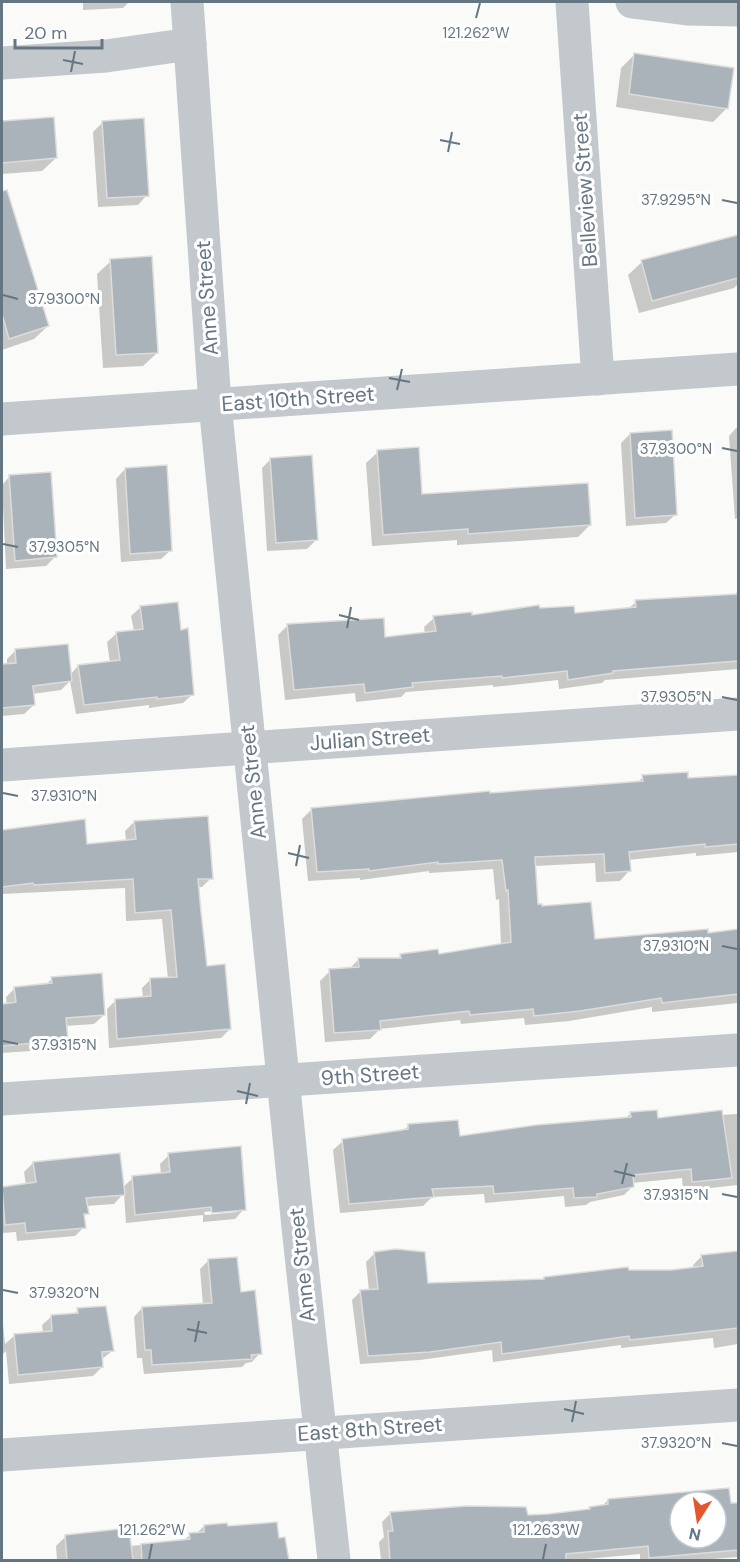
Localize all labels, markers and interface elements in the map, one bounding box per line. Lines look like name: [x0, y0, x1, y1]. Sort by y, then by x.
scale bar: [15, 12, 102, 50]
text: 20 m: [24, 21, 67, 45]
text: 121.262°W: [443, 23, 510, 43]
street label: Belleview Street: [566, 112, 604, 268]
text: 37.9295°N: [641, 190, 711, 210]
street label: Anne Street: [189, 240, 225, 356]
text: 37.9300°N: [28, 289, 100, 309]
street label: East 10th Street: [220, 380, 376, 418]
text: 37.9300°N: [640, 439, 712, 459]
text: 37.9305°N: [28, 537, 100, 557]
text: 37.9305°N: [640, 687, 712, 707]
street label: Julian Street: [309, 721, 431, 757]
street label: Anne Street: [233, 723, 273, 841]
text: 37.9310°N: [31, 786, 97, 806]
text: 37.9310°N: [643, 936, 709, 956]
text: 37.9315°N: [31, 1035, 97, 1055]
street label: 9th Street: [320, 1058, 420, 1092]
text: 37.9315°N: [643, 1185, 709, 1205]
street label: Anne Street: [282, 1206, 322, 1324]
text: 37.9320°N: [29, 1283, 99, 1303]
street label: East 8th Street: [297, 1410, 443, 1448]
text: 37.9320°N: [641, 1433, 711, 1453]
north arrow: [668, 1490, 728, 1550]
text: 121.262°W: [119, 1520, 186, 1540]
text: 121.263°W: [512, 1520, 580, 1540]
text: N: [687, 1523, 703, 1546]

